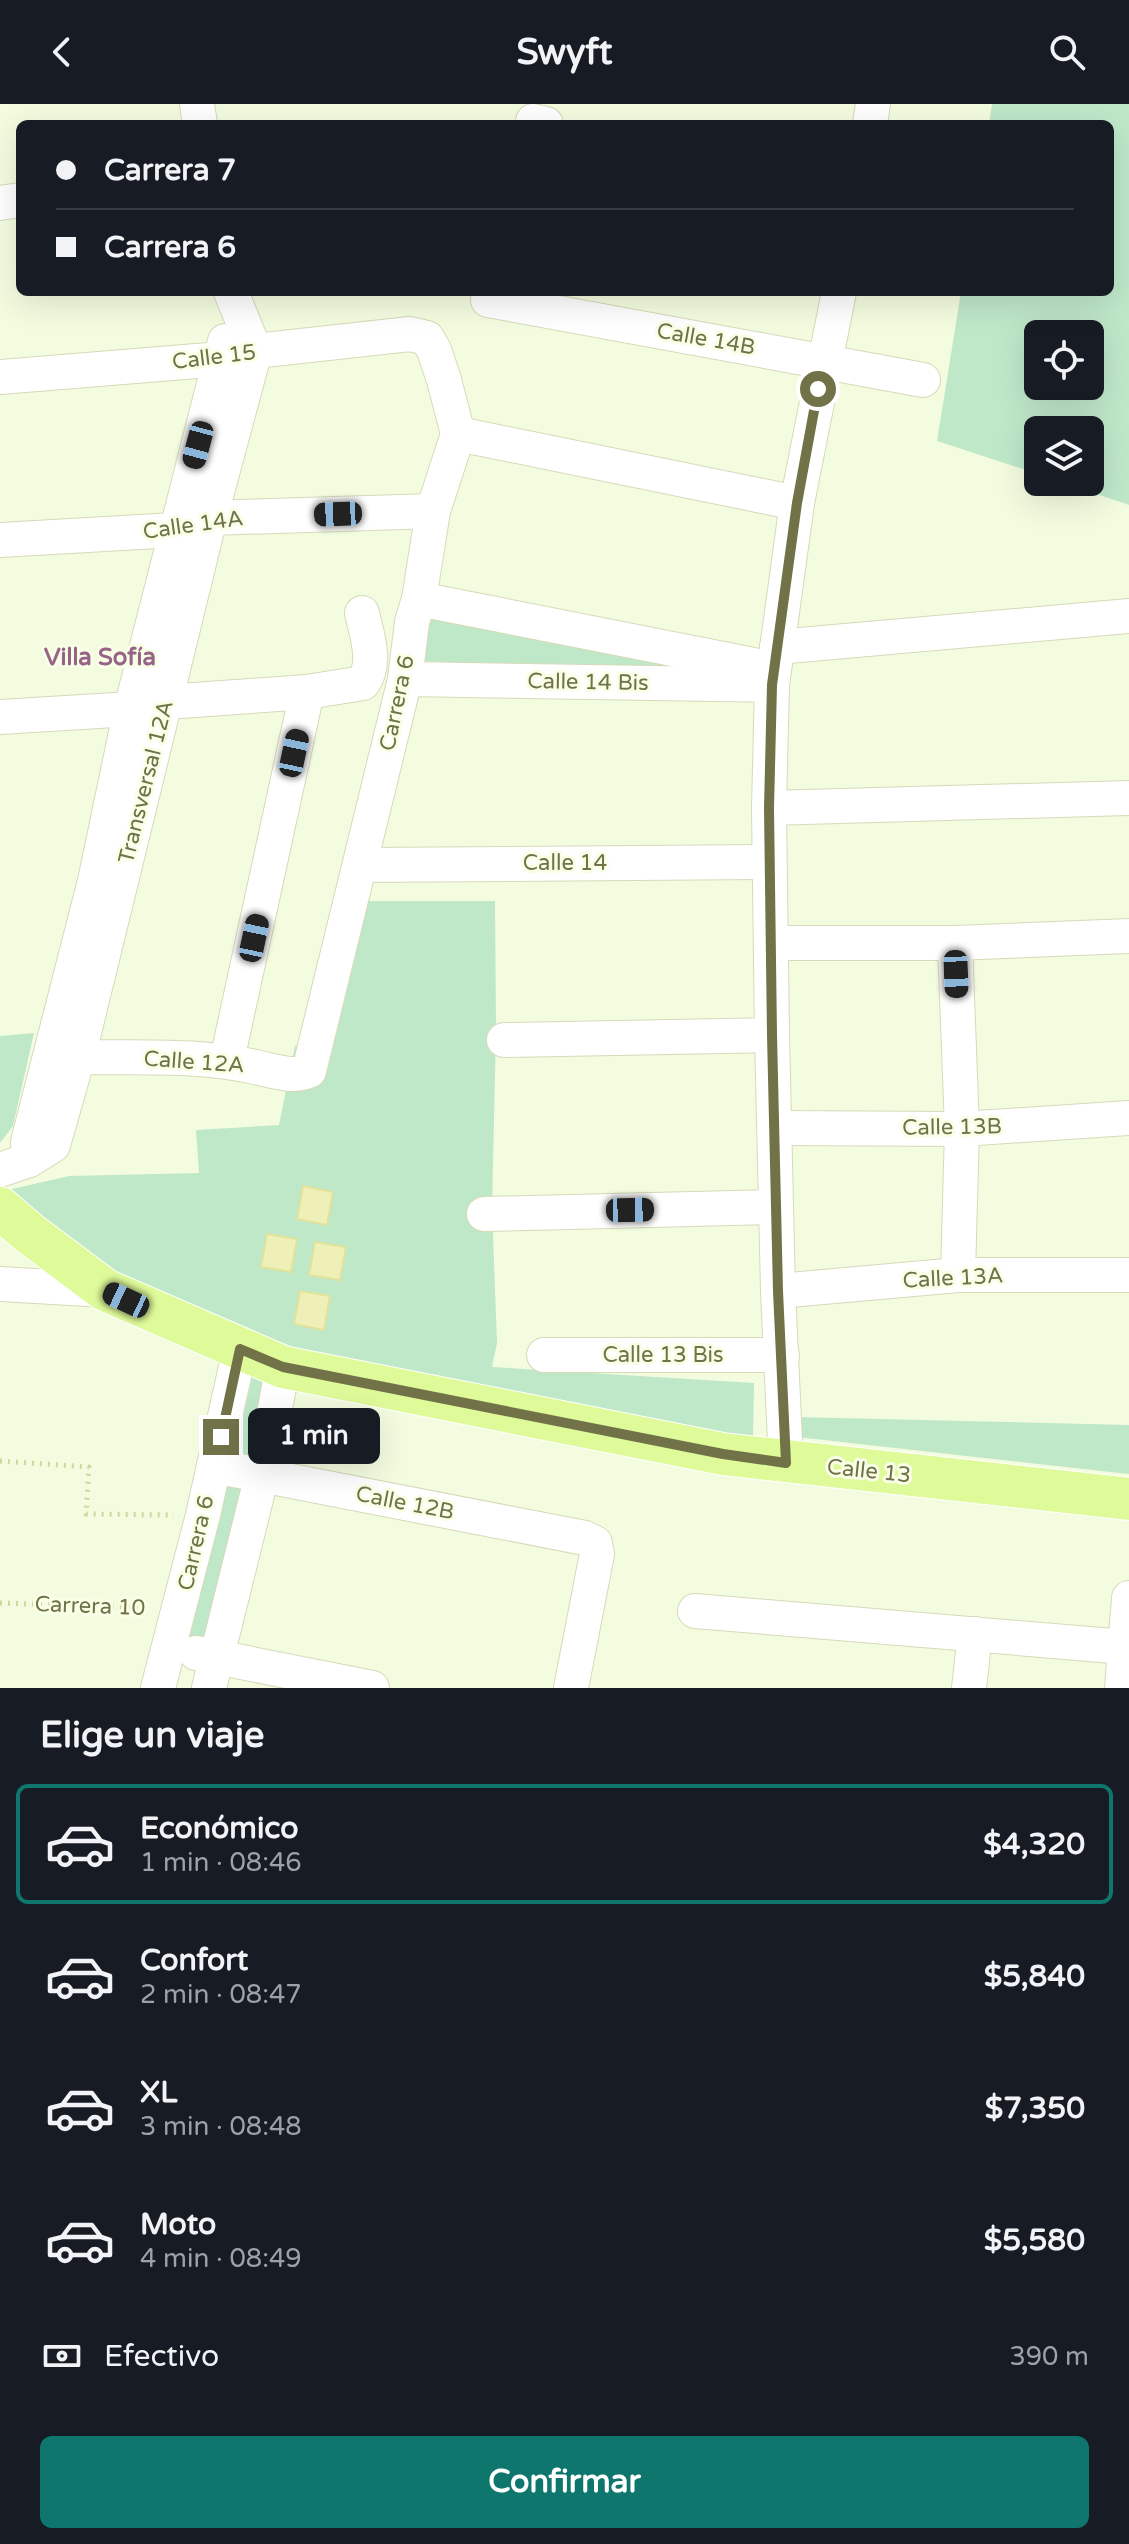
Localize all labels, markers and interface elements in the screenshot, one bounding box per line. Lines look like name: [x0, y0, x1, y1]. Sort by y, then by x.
icon: back: [40, 30, 84, 74]
icon: search: [1045, 30, 1089, 74]
text: Swyft: [516, 31, 613, 74]
text: Carrera 7: [104, 152, 236, 189]
text: Carrera 6: [104, 229, 236, 266]
street label: Calle 14B: [655, 318, 757, 360]
map controls: [1024, 320, 1104, 496]
button: locate: [1024, 320, 1104, 400]
street label: Calle 15: [171, 339, 257, 375]
route start: [800, 371, 836, 407]
button: layers: [1024, 416, 1104, 496]
car: [180, 419, 216, 471]
car: [314, 501, 362, 527]
street label: Calle 14A: [141, 505, 245, 545]
district label: Villa Sofía: [44, 643, 156, 672]
street label: Carrera 6: [374, 653, 420, 753]
street label: Calle 14 Bis: [527, 668, 649, 696]
street label: Transversal 12A: [113, 698, 179, 866]
car: [277, 727, 311, 779]
street label: Calle 14: [523, 850, 607, 876]
car: [237, 912, 271, 964]
car: [943, 950, 969, 998]
street label: Calle 12A: [143, 1046, 245, 1078]
street label: Calle 13B: [902, 1113, 1002, 1141]
car: [606, 1198, 654, 1222]
street label: Calle 13A: [902, 1262, 1004, 1294]
car: [99, 1279, 153, 1321]
street label: Calle 13 Bis: [602, 1342, 724, 1368]
callout: 1 min: [249, 1409, 381, 1465]
route end: [203, 1419, 239, 1455]
text: 1 min: [279, 1420, 349, 1451]
street label: Calle 13: [826, 1454, 912, 1488]
street label: Calle 12B: [354, 1481, 456, 1525]
street label: Carrera 6: [172, 1493, 220, 1593]
street label: Carrera 10: [34, 1591, 146, 1621]
text: Elige un viaje: [40, 1714, 264, 1757]
icon: car: [44, 1808, 116, 1880]
text: Económico: [140, 1810, 298, 1847]
text: $4,320: [983, 1826, 1085, 1863]
text: 1 min · 08:46: [140, 1847, 302, 1878]
icon: car: [44, 1940, 116, 2012]
text: Confort: [140, 1942, 248, 1979]
text: $5,840: [984, 1958, 1085, 1995]
text: 2 min · 08:47: [140, 1979, 302, 2010]
icon: car: [44, 2072, 116, 2144]
text: XL: [140, 2074, 177, 2111]
text: $7,350: [985, 2090, 1085, 2127]
text: 3 min · 08:48: [140, 2111, 302, 2142]
icon: car: [44, 2204, 116, 2276]
text: Moto: [140, 2206, 216, 2243]
text: $5,580: [984, 2222, 1085, 2259]
text: 4 min · 08:49: [140, 2243, 302, 2274]
icon: cash: [40, 2334, 84, 2378]
text: Efectivo: [104, 2338, 219, 2375]
text: 390 m: [1009, 2341, 1089, 2372]
button: Confirmar: [40, 2436, 1089, 2528]

